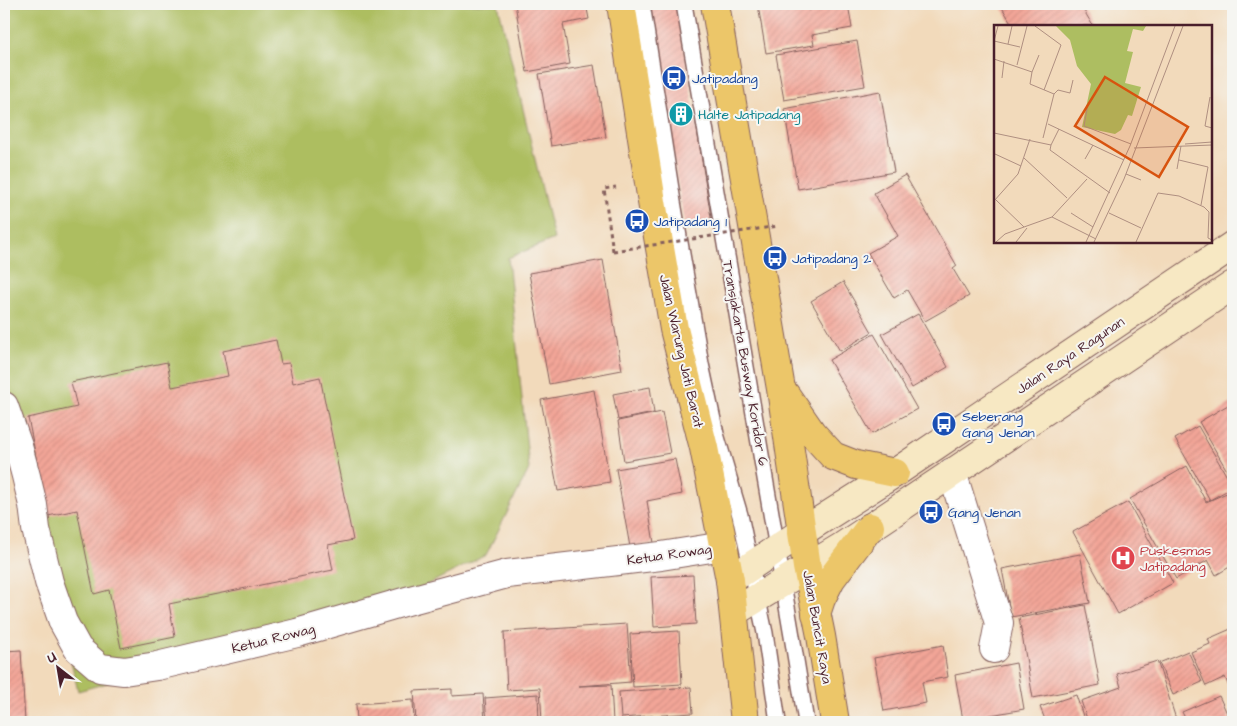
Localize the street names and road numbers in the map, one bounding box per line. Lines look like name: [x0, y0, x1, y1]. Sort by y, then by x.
street label: Transjakarta Busway Koridor 6: [717, 259, 773, 468]
street label: Jalan Warung Jati Barat: [654, 273, 708, 430]
street label: Jalan Raya Ragunan: [1013, 312, 1129, 400]
street label: Ketua Rowag: [626, 539, 713, 571]
street label: Jalan Buncit Raya: [797, 569, 837, 685]
street label: Ketua Rowag: [230, 619, 317, 659]

